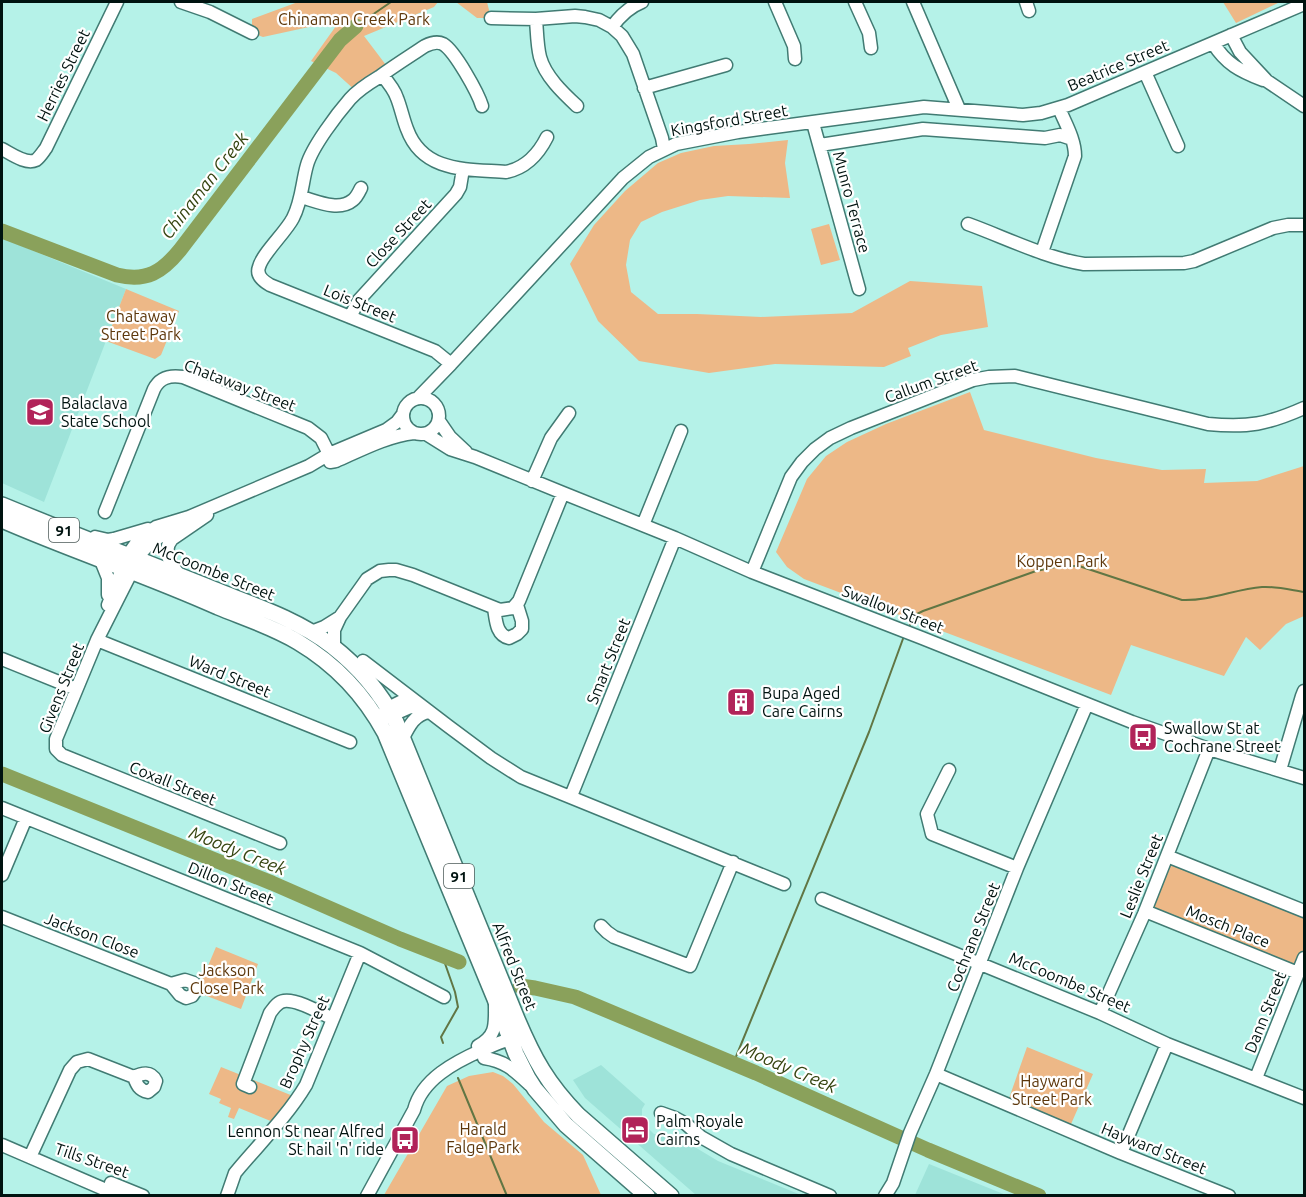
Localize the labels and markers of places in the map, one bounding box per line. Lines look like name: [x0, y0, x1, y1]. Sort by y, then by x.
place label: Balaclava State School: [61, 394, 151, 430]
school or university icon: Balaclava State School: [24, 396, 56, 428]
place label: Bupa Aged Care Cairns: [762, 684, 843, 720]
building icon: Bupa Aged Care Cairns: [725, 686, 757, 718]
place label: Swallow St at Cochrane Street: [1164, 719, 1281, 755]
bus stop icon: Swallow St at Cochrane Street: [1127, 721, 1159, 753]
place label: Palm Royale Cairns: [656, 1112, 744, 1148]
hotel icon: Palm Royale Cairns: [619, 1114, 651, 1146]
place label: Lennon St near Alfred St hail 'n' ride: [227, 1122, 384, 1158]
bus stop icon: Lennon St near Alfred St hail 'n' ride: [389, 1124, 421, 1156]

